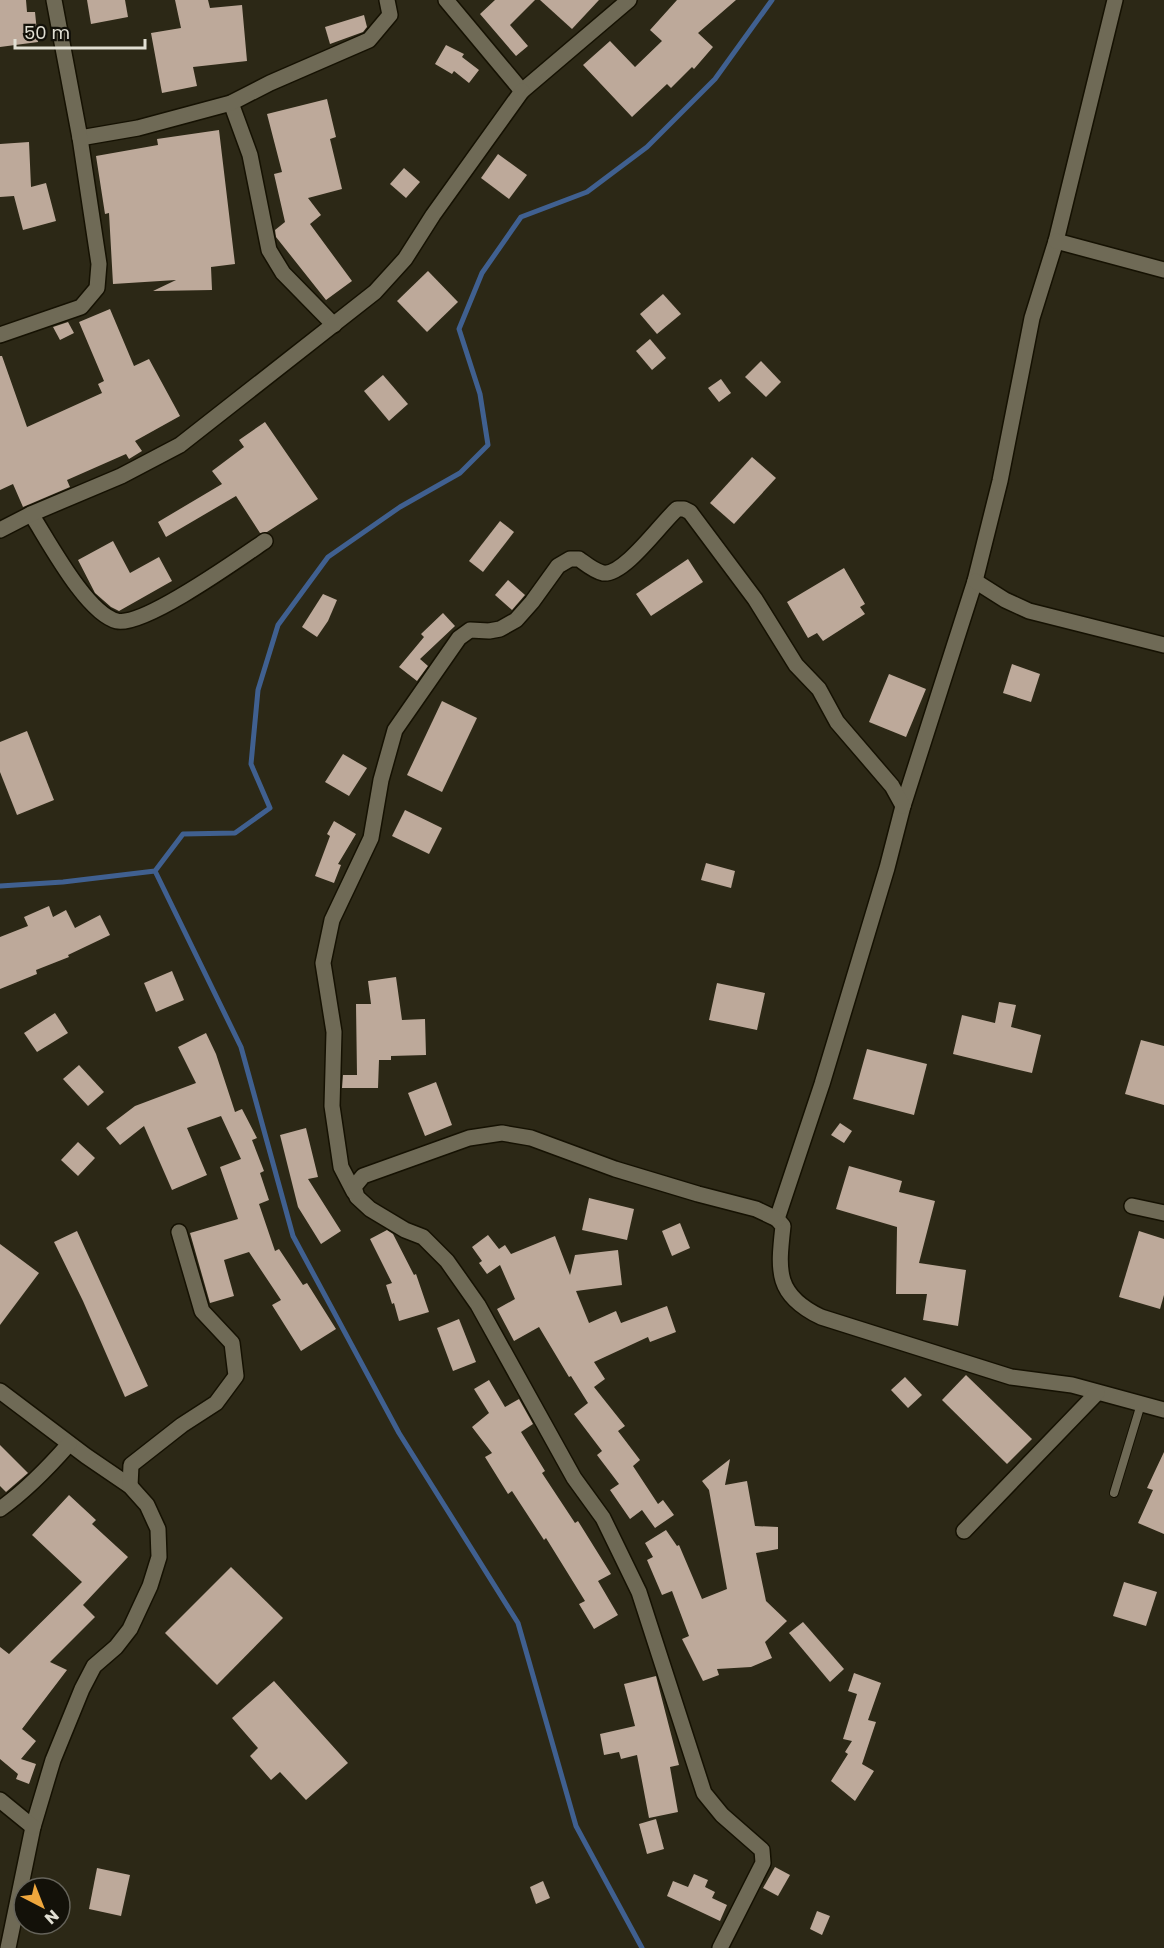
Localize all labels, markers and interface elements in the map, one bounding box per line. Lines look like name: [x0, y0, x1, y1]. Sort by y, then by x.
scale bar: [15, 12, 146, 50]
text: 50 m: [24, 20, 70, 45]
north arrow: [12, 1876, 72, 1936]
text: N: [40, 1904, 64, 1929]

